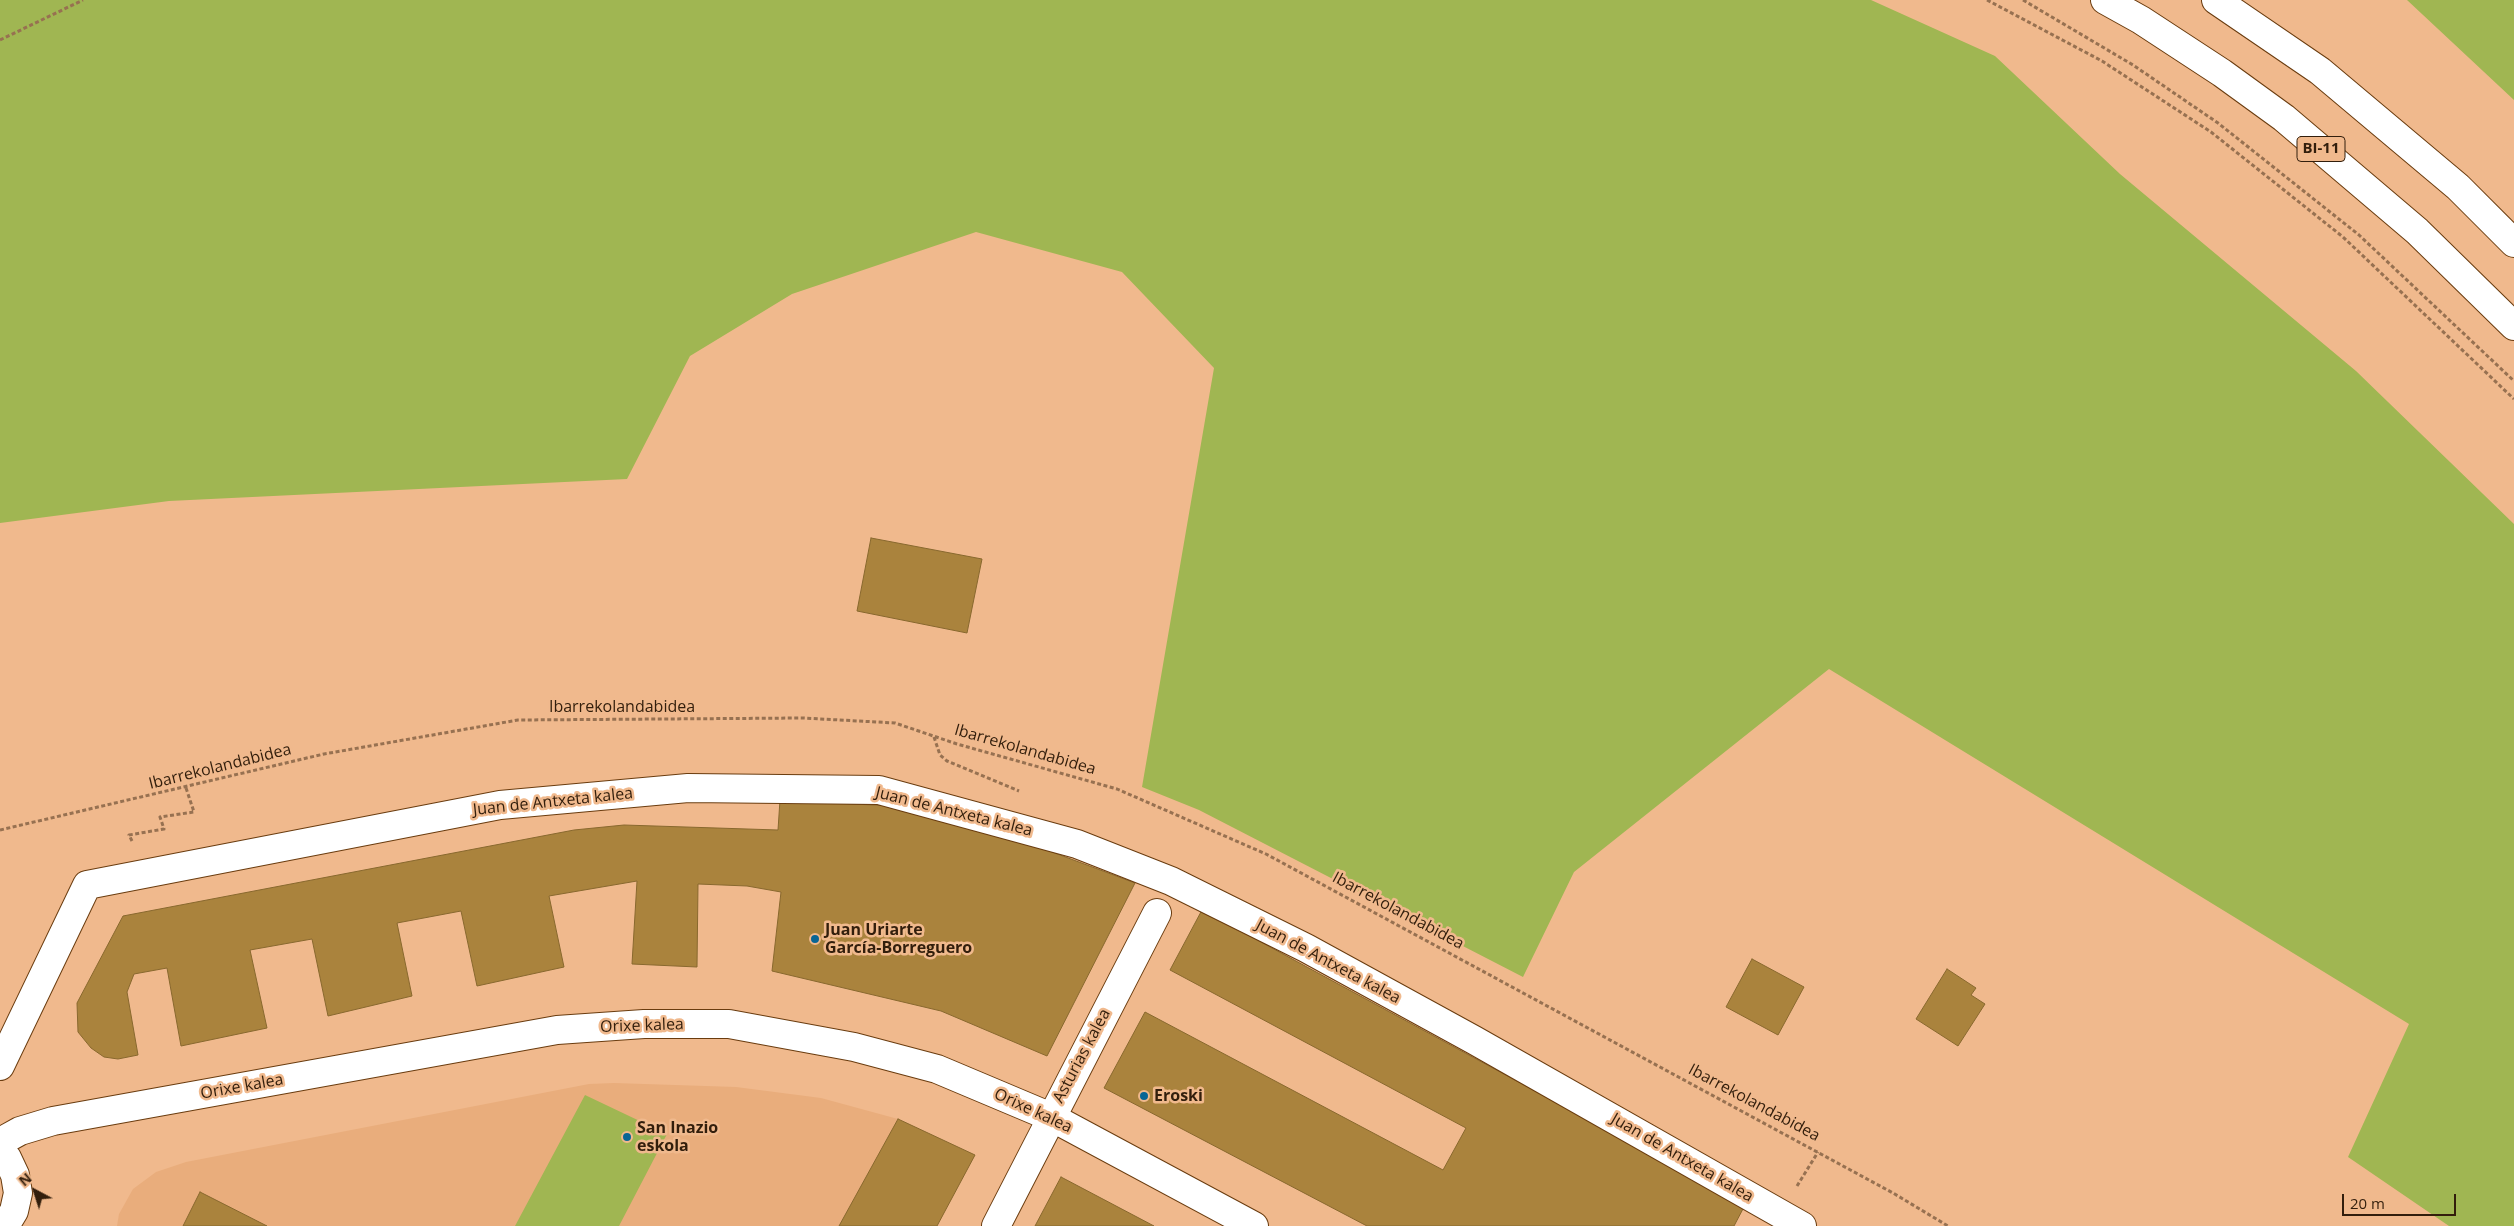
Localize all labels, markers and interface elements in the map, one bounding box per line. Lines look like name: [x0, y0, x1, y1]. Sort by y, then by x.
road number: BI-11: [2297, 136, 2345, 162]
street label: Ibarrekolandabidea: [549, 697, 695, 717]
street label: Ibarrekolandabidea: [952, 721, 1098, 779]
street label: Ibarrekolandabidea: [147, 740, 293, 794]
street label: Juan de Antxeta kalea: [874, 783, 1034, 841]
street label: Juan de Antxeta kalea: [472, 784, 634, 820]
street label: Ibarrekolandabidea: [1329, 868, 1467, 954]
street label: Juan de Antxeta kalea: [1252, 916, 1404, 1008]
place label: Juan Uriarte García-Borreguero: [825, 920, 972, 958]
marker: Juan Uriarte García-Borreguero: [809, 933, 821, 945]
street label: Asturias kalea: [1049, 1006, 1115, 1106]
street label: Orixe kalea: [600, 1015, 684, 1037]
street label: Ibarrekolandabidea: [1685, 1060, 1823, 1146]
street label: Orixe kalea: [199, 1070, 285, 1104]
street label: Orixe kalea: [991, 1085, 1075, 1137]
place label: Eroski: [1154, 1086, 1203, 1106]
marker: Eroski: [1138, 1090, 1150, 1102]
street label: Juan de Antxeta kalea: [1608, 1109, 1756, 1207]
place label: San Inazio eskola: [637, 1118, 718, 1156]
marker: San Inazio eskola: [621, 1131, 633, 1143]
north arrow: [10, 1166, 60, 1216]
text: N: [15, 1168, 36, 1190]
scale bar: [2344, 1184, 2458, 1216]
text: 20 m: [2350, 1193, 2385, 1213]

